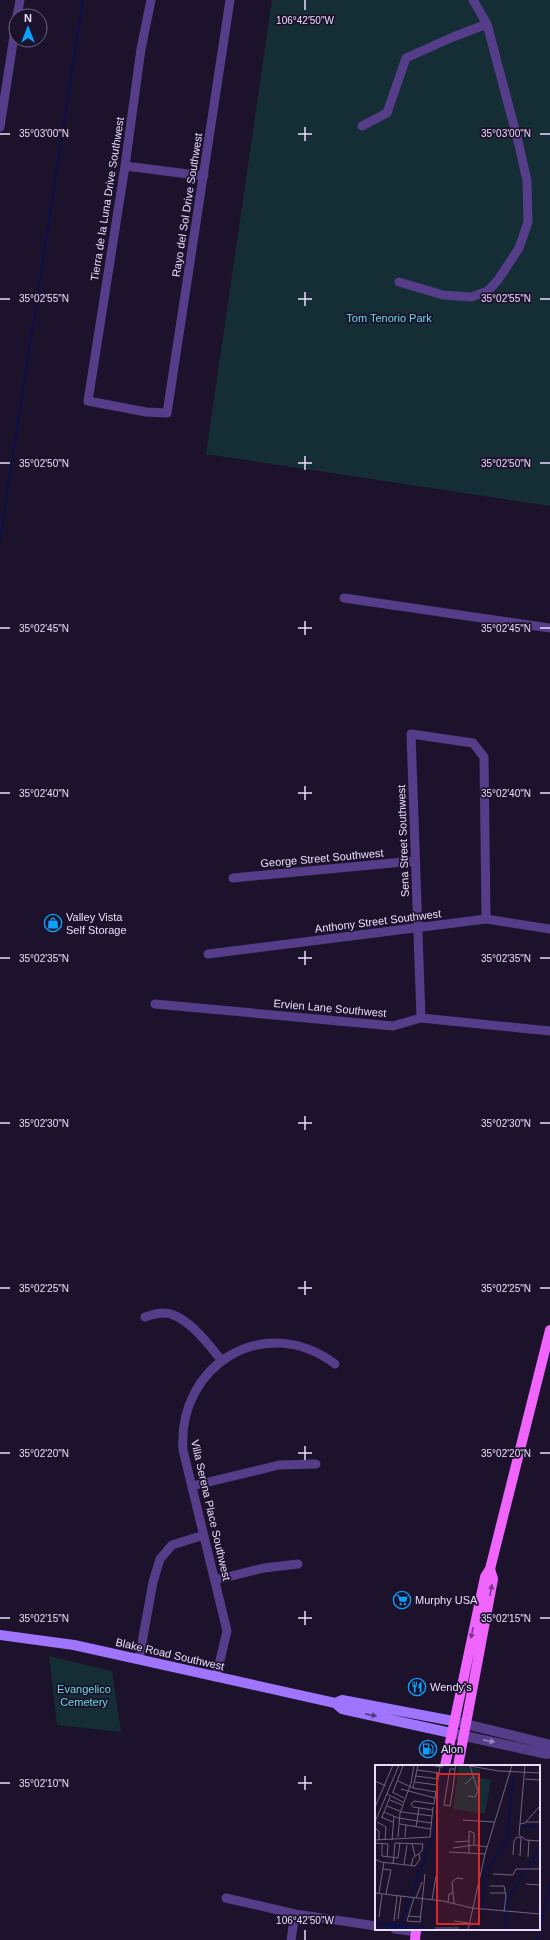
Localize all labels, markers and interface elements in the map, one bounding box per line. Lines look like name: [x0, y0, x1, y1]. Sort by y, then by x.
north arrow: [8, 8, 48, 48]
text: N: [24, 12, 32, 24]
text: 106°42'50"W: [276, 15, 334, 26]
street label: Tierra de la Luna Drive Southwest: [88, 116, 126, 282]
text: 35°03'00"N: [19, 128, 69, 139]
text: 35°03'00"N: [481, 128, 531, 139]
street label: Rayo del Sol Drive Southwest: [170, 132, 204, 278]
text: 35°02'55"N: [19, 293, 69, 304]
text: 35°02'55"N: [481, 293, 531, 304]
park label: Tom Tenorio Park: [346, 312, 432, 324]
text: 35°02'50"N: [19, 458, 69, 469]
text: 35°02'50"N: [481, 458, 531, 469]
text: 35°02'45"N: [19, 623, 69, 634]
text: 35°02'45"N: [481, 623, 531, 634]
street label: Sena Street Southwest: [395, 785, 411, 897]
text: 35°02'40"N: [19, 788, 69, 799]
text: 35°02'40"N: [481, 788, 531, 799]
street label: George Street Southwest: [260, 847, 384, 869]
street label: Anthony Street Southwest: [314, 907, 442, 935]
place label: Valley Vista Self Storage: [66, 911, 127, 936]
shop icon: Valley Vista Self Storage: [43, 913, 63, 933]
text: 35°02'35"N: [19, 953, 69, 964]
text: 35°02'35"N: [481, 953, 531, 964]
street label: Ervien Lane Southwest: [273, 997, 387, 1019]
text: 35°02'30"N: [19, 1118, 69, 1129]
text: 35°02'30"N: [481, 1118, 531, 1129]
text: 35°02'25"N: [19, 1283, 69, 1294]
text: 35°02'25"N: [481, 1283, 531, 1294]
street label: Villa Serena Place Southwest: [189, 1438, 233, 1582]
text: 35°02'20"N: [19, 1448, 69, 1459]
text: 35°02'20"N: [481, 1448, 531, 1459]
one-way arrow: [488, 1584, 494, 1596]
supermarket icon: Murphy USA: [392, 1590, 412, 1610]
place label: Murphy USA: [415, 1594, 478, 1606]
text: 35°02'15"N: [19, 1613, 69, 1624]
text: 35°02'15"N: [481, 1613, 531, 1624]
one-way arrow: [469, 1628, 475, 1640]
street label: Blake Road Southwest: [114, 1636, 226, 1672]
restaurant icon: Wendy's: [407, 1677, 427, 1697]
place label: Wendy's: [430, 1681, 472, 1693]
park label: Evangelico Cemetery: [57, 1683, 111, 1708]
one-way arrow: [364, 1712, 377, 1718]
fuel station icon: Alon: [418, 1739, 438, 1759]
one-way arrow: [483, 1739, 495, 1745]
place label: Alon: [441, 1743, 463, 1755]
inset map: [375, 1765, 540, 1930]
text: 35°02'10"N: [19, 1778, 69, 1789]
text: 106°42'50"W: [276, 1915, 334, 1926]

